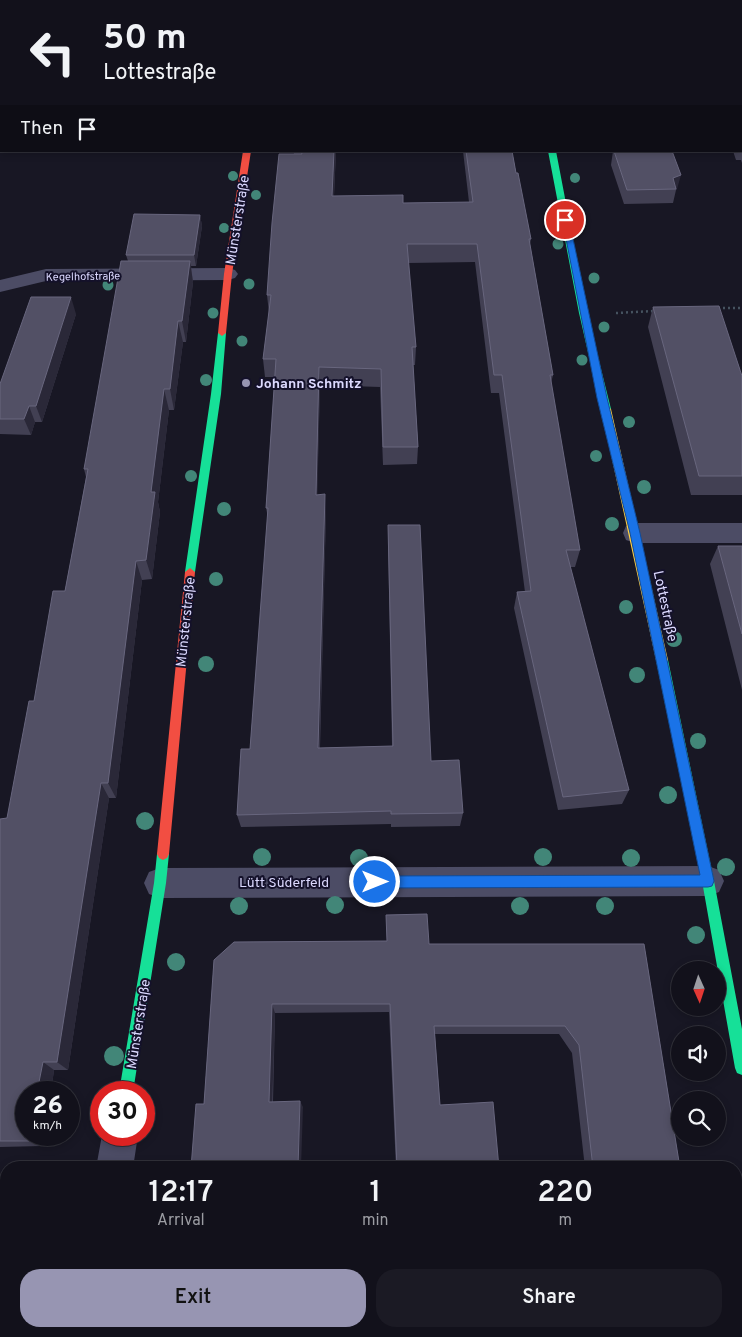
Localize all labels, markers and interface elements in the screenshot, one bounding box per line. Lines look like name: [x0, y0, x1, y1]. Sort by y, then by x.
text: 50 m: [103, 17, 187, 61]
icon: left: [20, 20, 85, 85]
text: Lottestraße: [103, 60, 216, 87]
icon: arrive: [73, 115, 101, 143]
text: Then: [20, 117, 63, 141]
street label: Münsterstraße: [223, 174, 254, 266]
pin: [544, 199, 586, 241]
icon: arrive: [551, 206, 579, 234]
street label: Kegelhofstraße: [46, 269, 120, 285]
place label: Johann Schmitz: [256, 376, 362, 393]
marker: Johann Schmitz: [240, 377, 252, 389]
street label: Lottestraße: [649, 569, 680, 643]
street label: Münsterstraße: [173, 576, 200, 668]
position arrow: [348, 855, 400, 907]
street label: Lütt Süderfeld: [239, 875, 329, 892]
north arrow: [671, 961, 726, 1016]
map controls: [671, 961, 726, 1146]
street label: Münsterstraße: [124, 978, 155, 1070]
button: sound: [671, 1026, 726, 1081]
speed limit sign: 30: [90, 1081, 155, 1146]
text: 26: [32, 1091, 63, 1123]
button: search: [671, 1091, 726, 1146]
text: km/h: [33, 1118, 62, 1134]
text: 12:17: [149, 1175, 213, 1212]
text: 1: [369, 1175, 381, 1212]
text: 220: [537, 1175, 593, 1212]
text: Arrival: [157, 1211, 205, 1231]
text: min: [362, 1211, 389, 1231]
text: m: [558, 1211, 572, 1231]
button: Exit: [20, 1269, 366, 1327]
button: Share: [376, 1269, 722, 1327]

